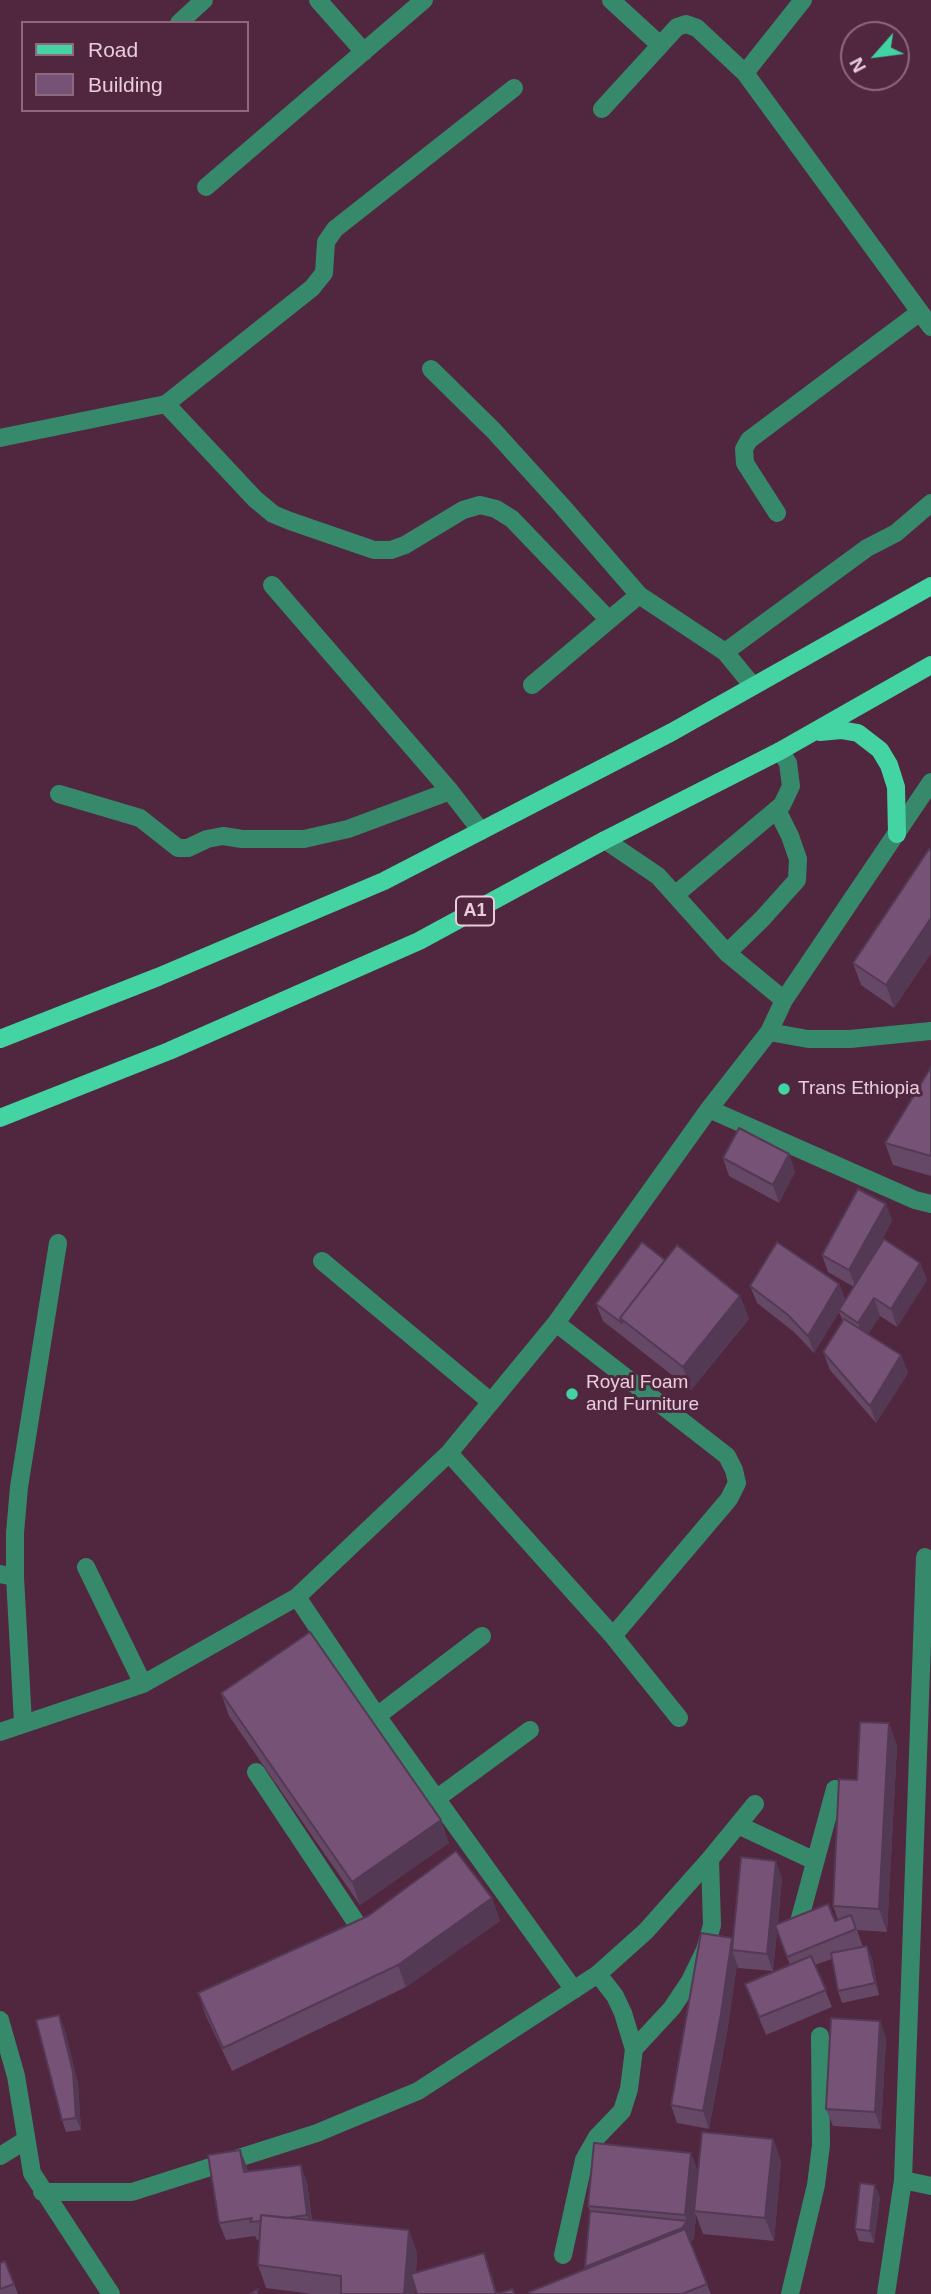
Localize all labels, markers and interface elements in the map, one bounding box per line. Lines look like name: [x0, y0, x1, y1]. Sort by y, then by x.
legend: [21, 21, 248, 112]
north arrow: [840, 21, 910, 91]
text: Road: [88, 38, 138, 61]
text: N: [845, 54, 870, 76]
text: Building: [88, 73, 163, 96]
road number: A1: [456, 896, 494, 926]
place label: Trans Ethiopia: [798, 1078, 920, 1100]
marker: Trans Ethiopia: [776, 1081, 792, 1097]
place label: Royal Foam and Furniture: [586, 1372, 699, 1416]
marker: Royal Foam and Furniture: [564, 1386, 580, 1402]

